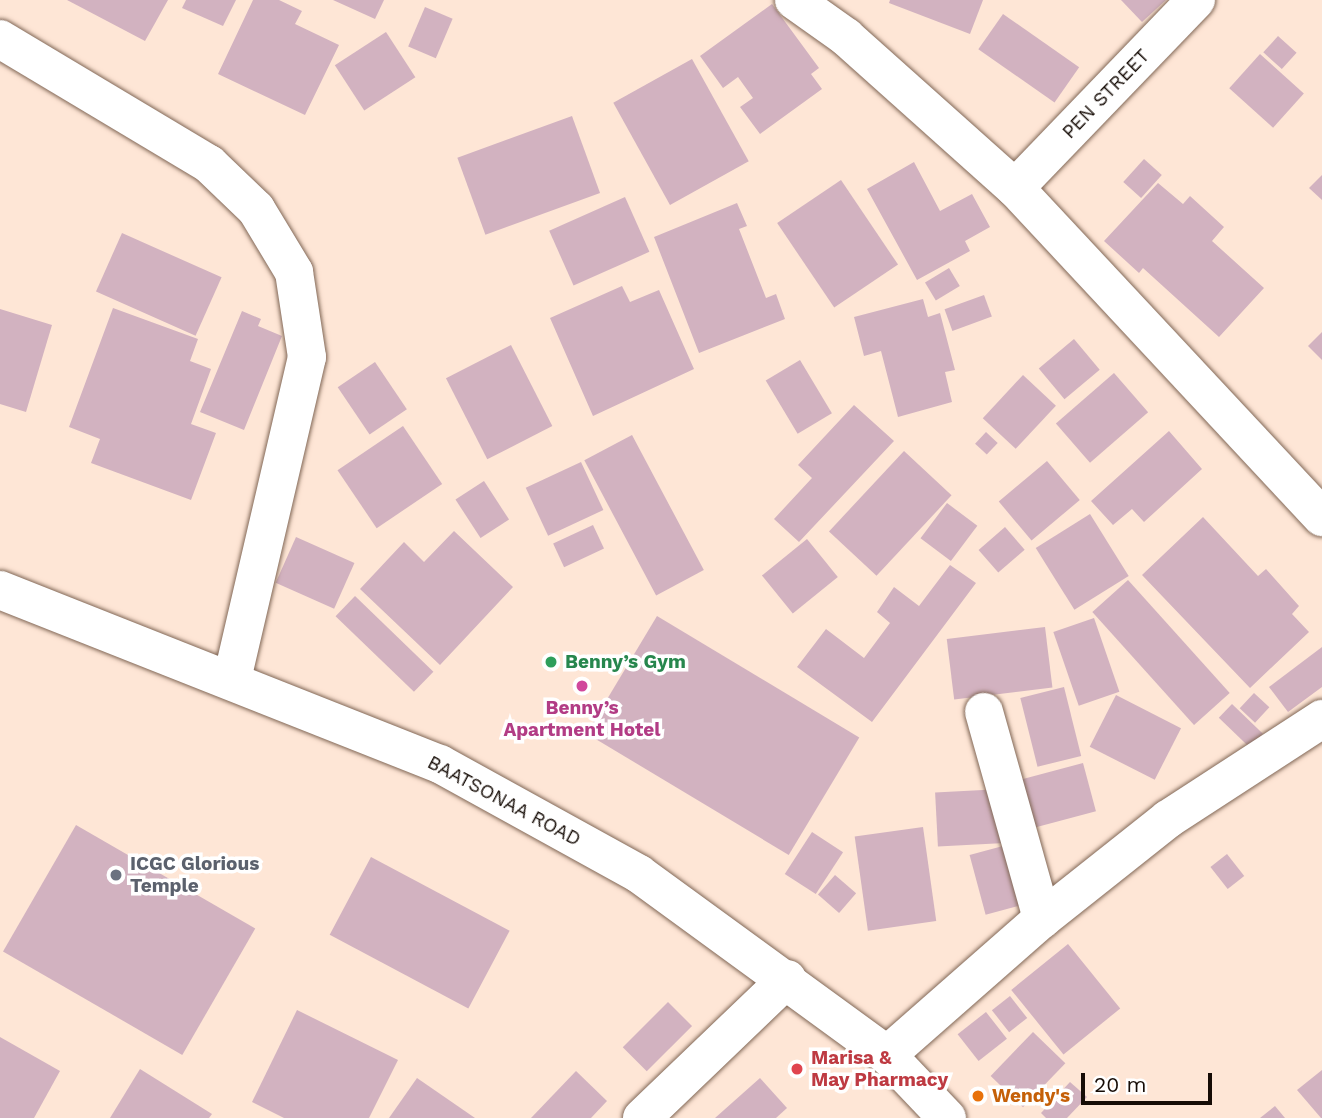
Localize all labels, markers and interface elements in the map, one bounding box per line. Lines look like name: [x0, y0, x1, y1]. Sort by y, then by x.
street label: PEN STREET: [1058, 45, 1154, 143]
place label: Benny’s Gym: [565, 651, 686, 673]
marker: Benny’s Gym: [543, 654, 559, 670]
marker: Benny’s Apartment Hotel: [574, 678, 590, 694]
place label: Benny’s Apartment Hotel: [503, 697, 661, 741]
street label: BAATSONAA ROAD: [423, 751, 585, 851]
place label: ICGC Glorious Temple: [130, 853, 259, 897]
marker: ICGC Glorious Temple: [108, 867, 124, 883]
place label: Marisa & May Pharmacy: [811, 1047, 949, 1091]
scale bar: [1084, 1058, 1215, 1102]
marker: Marisa & May Pharmacy: [789, 1061, 805, 1077]
text: 20 m: [1094, 1072, 1146, 1097]
place label: Wendy's: [992, 1085, 1070, 1107]
marker: Wendy's: [970, 1088, 986, 1104]

